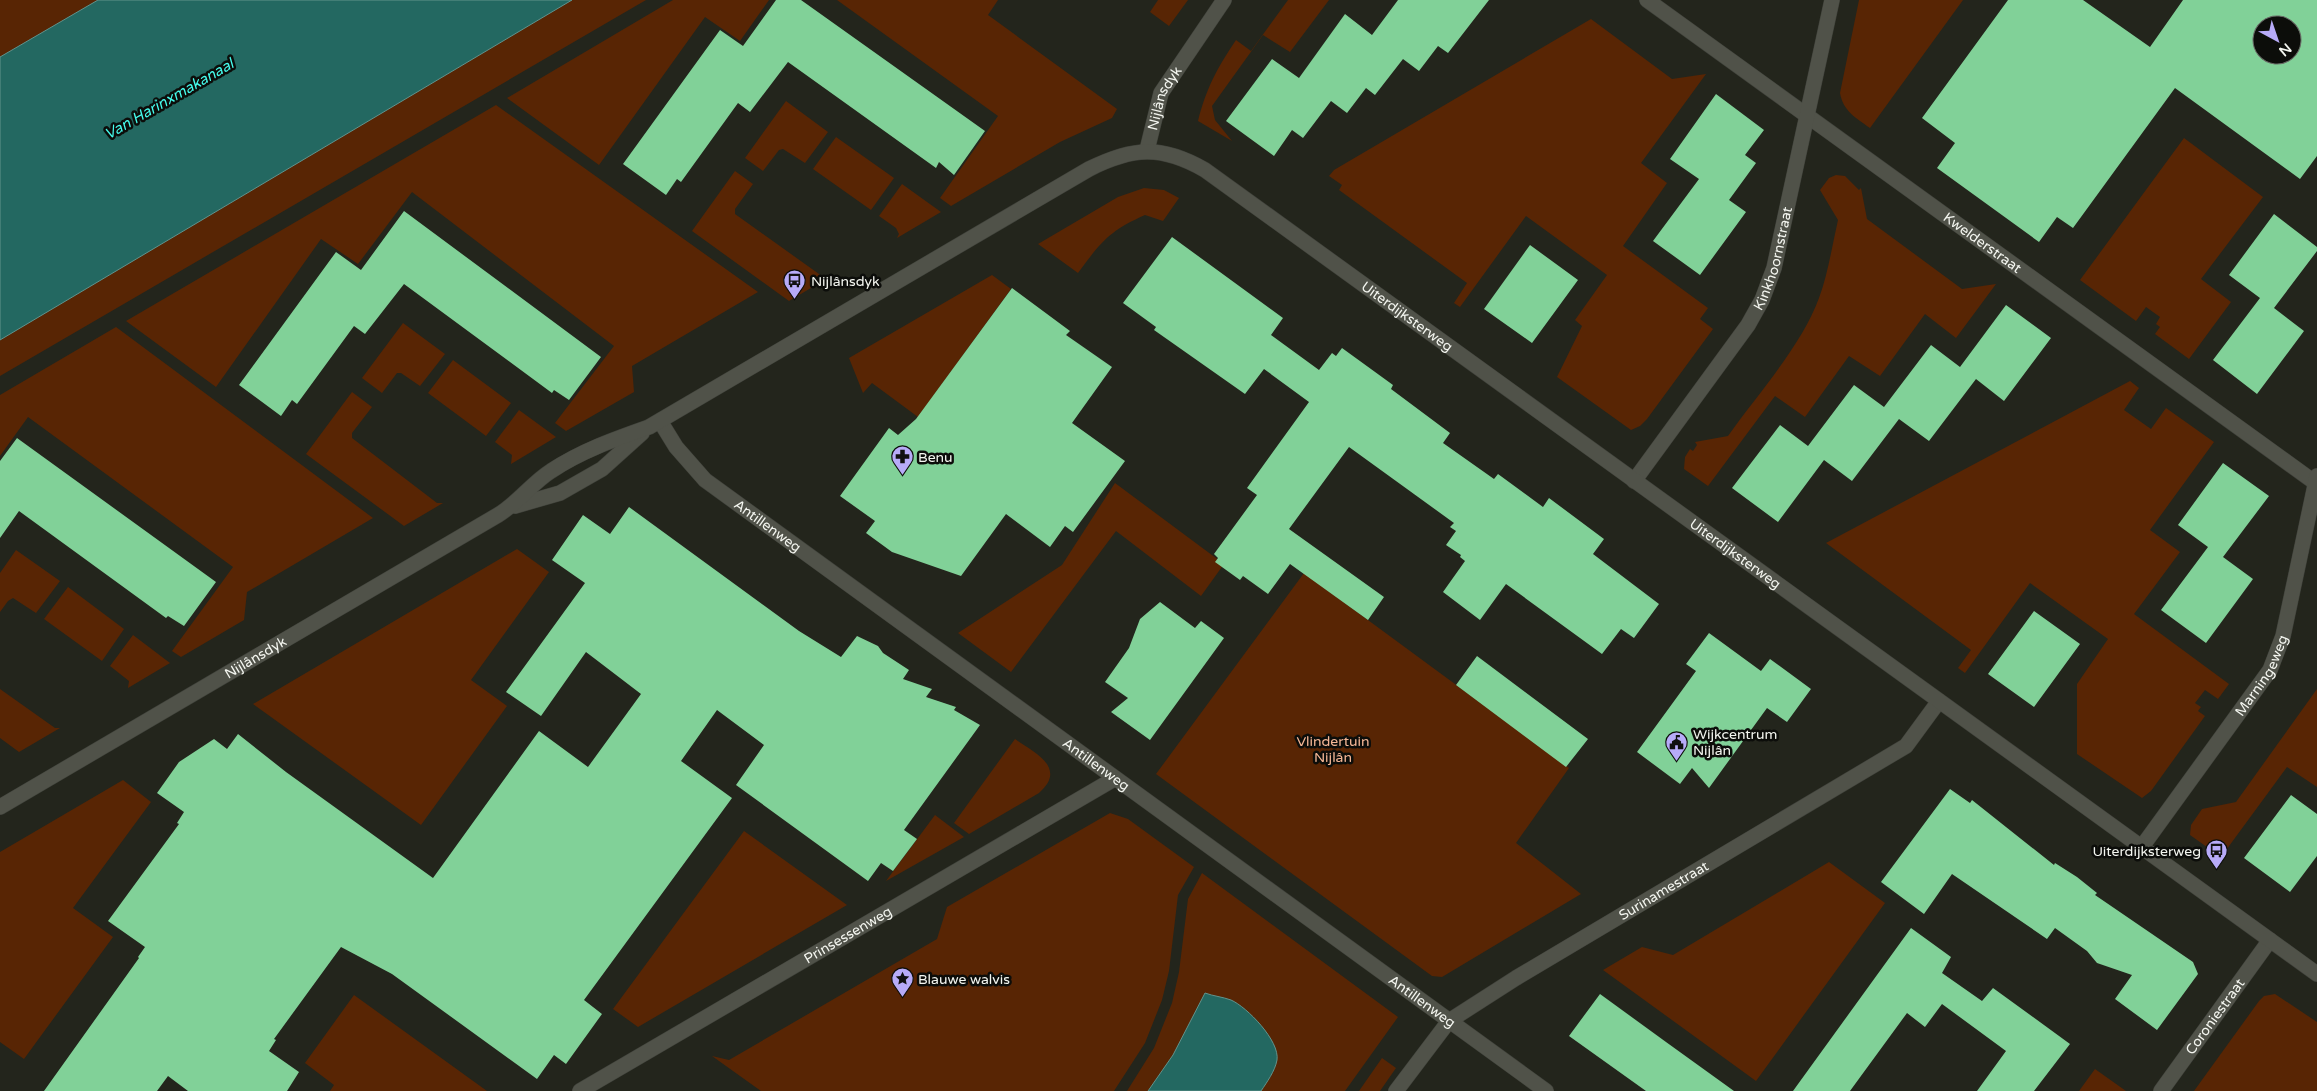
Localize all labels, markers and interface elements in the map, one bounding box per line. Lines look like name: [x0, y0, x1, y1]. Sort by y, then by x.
north arrow: [2252, 15, 2302, 65]
text: N: [2275, 39, 2295, 60]
water label: Van Harinxmakanaal: [101, 54, 239, 143]
street label: Nijlânsdyk: [1144, 63, 1185, 132]
street label: Kinkhoornstraat: [1750, 205, 1796, 313]
street label: Kwelderstraat: [1940, 209, 2026, 277]
bus stop icon: Nijlânsdyk: [783, 269, 807, 300]
place label: Nijlânsdyk: [811, 273, 880, 290]
street label: Uiterdijksterweg: [1358, 277, 1456, 355]
pharmacy icon: Benu: [890, 445, 914, 476]
place label: Benu: [918, 449, 953, 466]
street label: Antillenweg: [731, 496, 805, 556]
street label: Uiterdijksterweg: [1686, 515, 1784, 592]
street label: Nijlânsdyk: [221, 632, 290, 682]
street label: Marningeweg: [2231, 632, 2291, 719]
place label: Wijkcentrum Nijlân: [1693, 726, 1777, 759]
public building icon: Wijkcentrum Nijlân: [1665, 730, 1689, 761]
park label: Vlindertuin Nijlân: [1296, 733, 1370, 766]
street label: Antillenweg: [1059, 734, 1133, 794]
bus stop icon: Uiterdijksterweg: [2205, 839, 2229, 870]
place label: Uiterdijksterweg: [2092, 843, 2201, 860]
street label: Surinamestraat: [1616, 857, 1712, 924]
street label: Prinsessenweg: [801, 902, 895, 967]
place icon: Blauwe walvis: [890, 967, 914, 998]
place label: Blauwe walvis: [918, 971, 1010, 988]
street label: Antillenweg: [1385, 971, 1459, 1031]
street label: Coroniestraat: [2182, 974, 2248, 1058]

